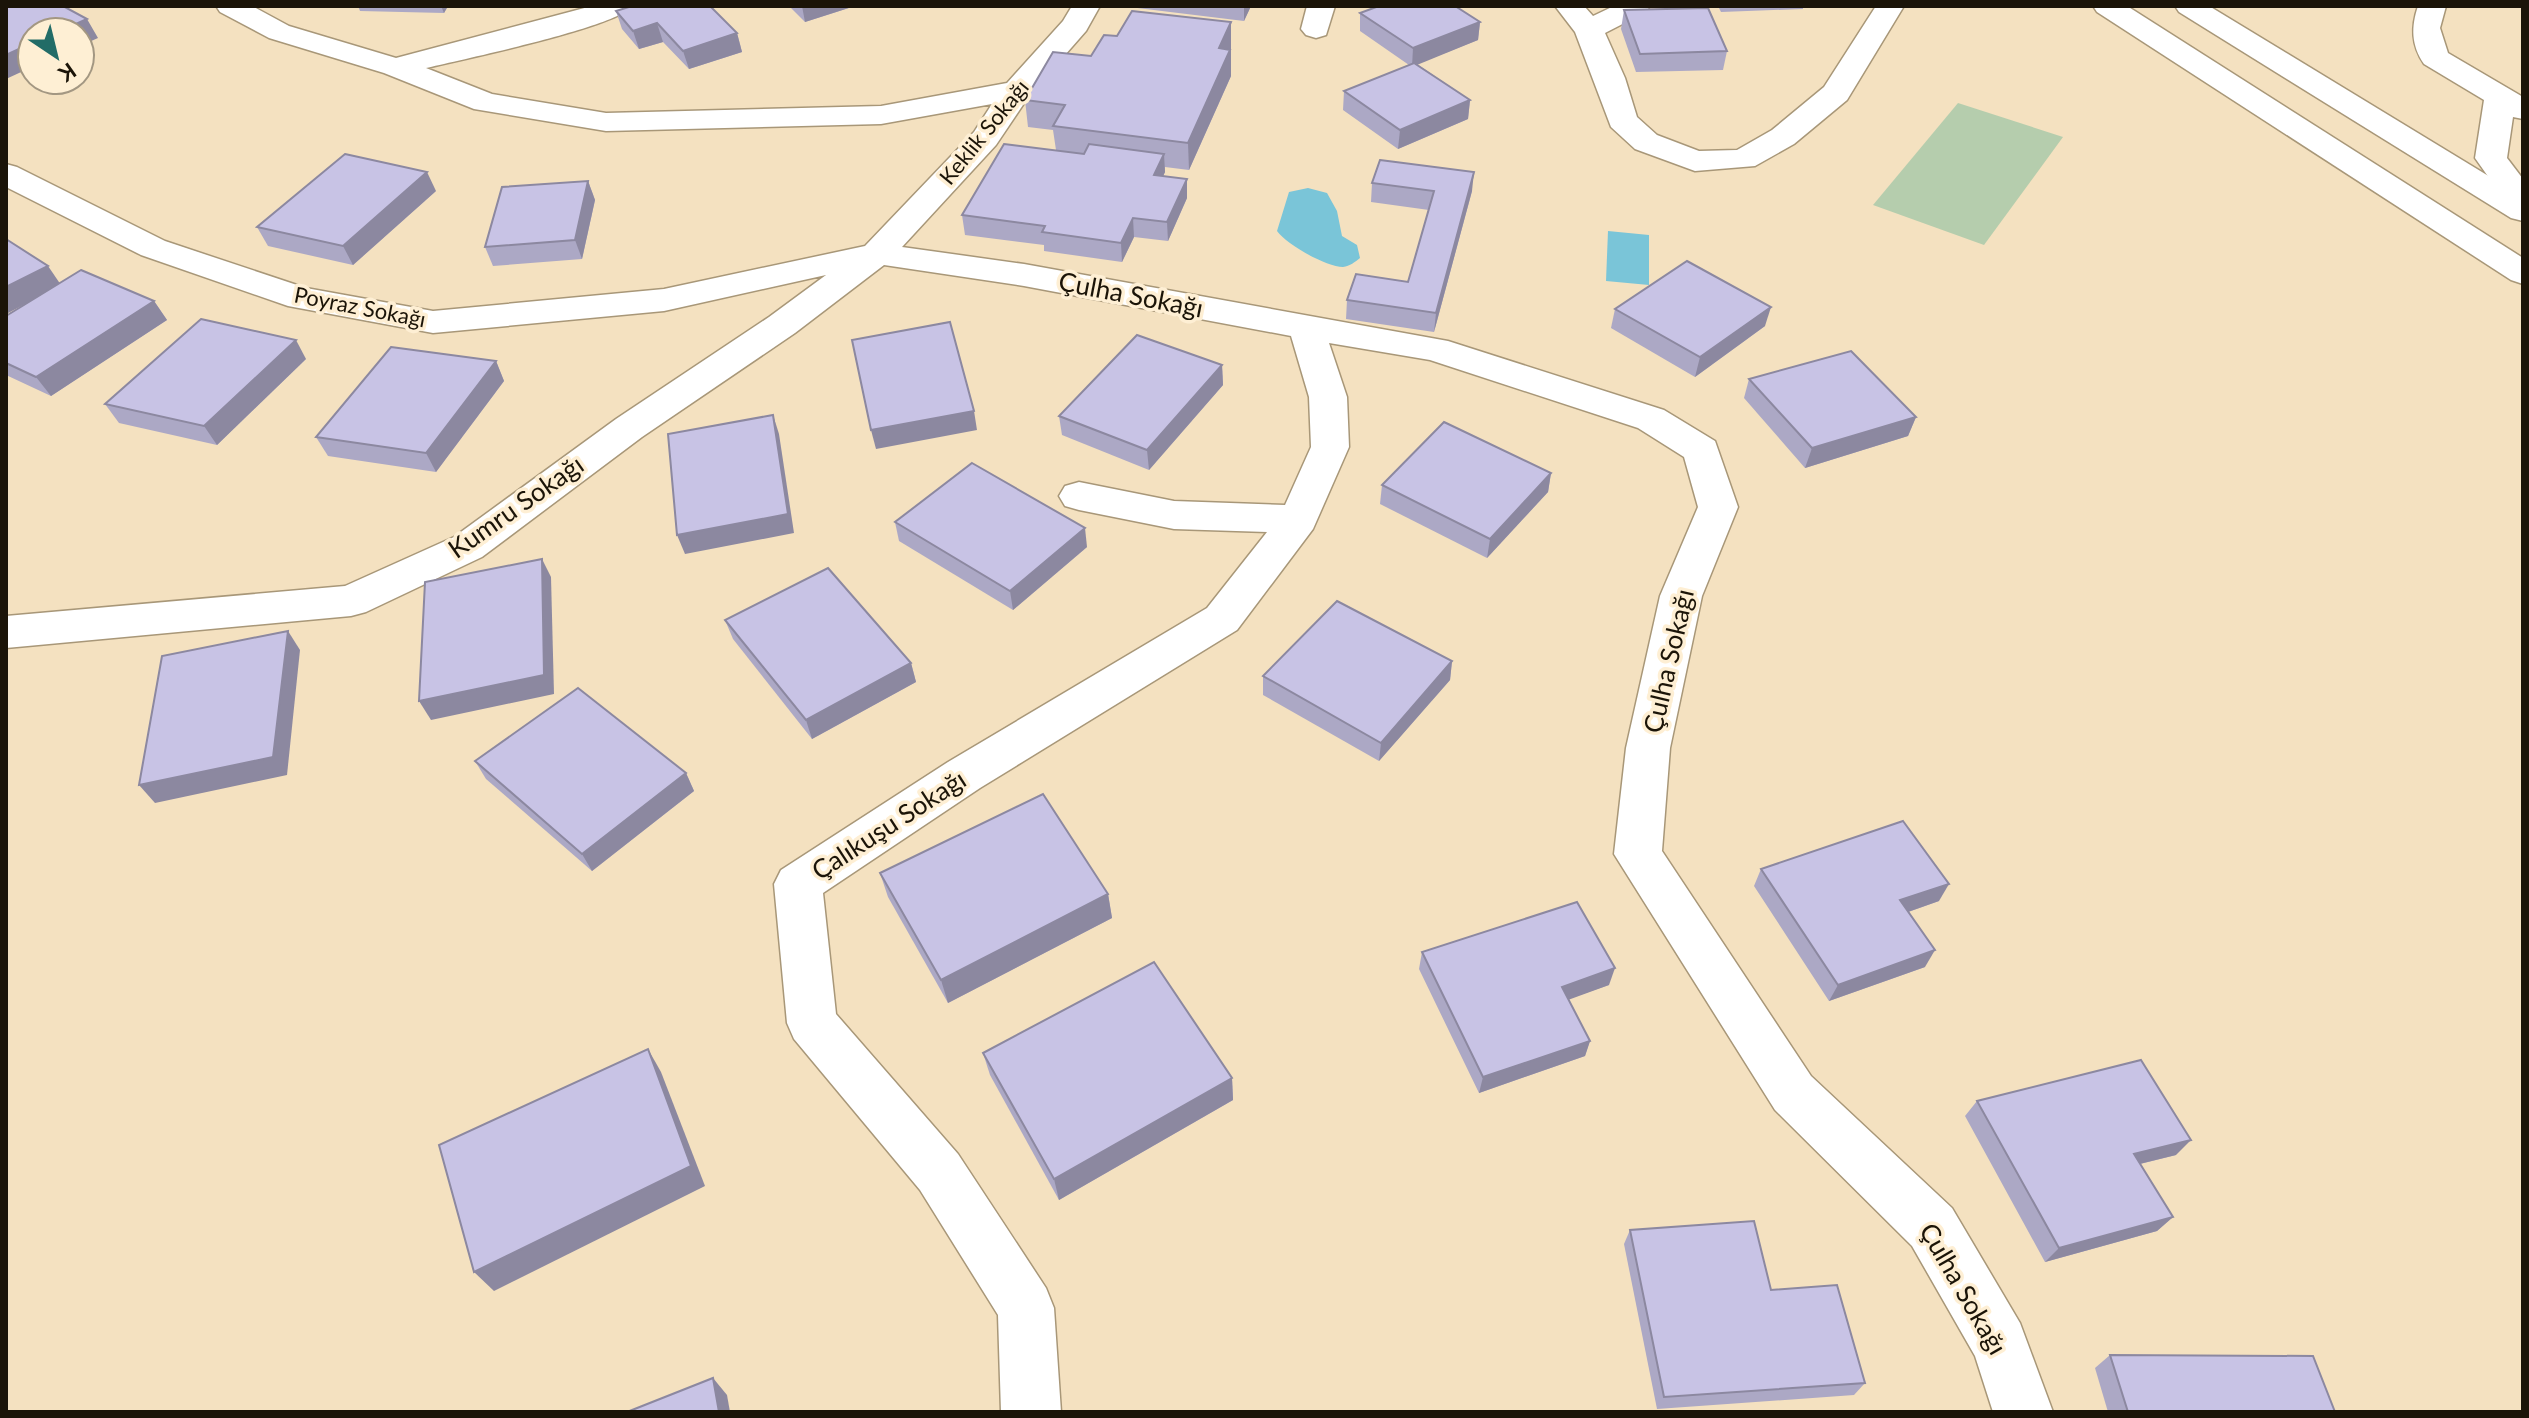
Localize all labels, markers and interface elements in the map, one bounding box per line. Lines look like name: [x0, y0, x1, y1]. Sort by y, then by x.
north arrow: [16, 16, 96, 96]
text: K: [53, 57, 82, 89]
street label: Keklik Sokağı: [933, 74, 1034, 190]
street label: Çulha Sokağı: [1056, 264, 1206, 324]
street label: Poyraz Sokağı: [292, 281, 428, 333]
street label: Kumru Sokağı: [442, 448, 589, 565]
street label: Çulha Sokağı: [1636, 586, 1700, 736]
street label: Çalıkuşu Sokağı: [805, 762, 972, 886]
street label: Çulha Sokağı: [1913, 1217, 2014, 1360]

